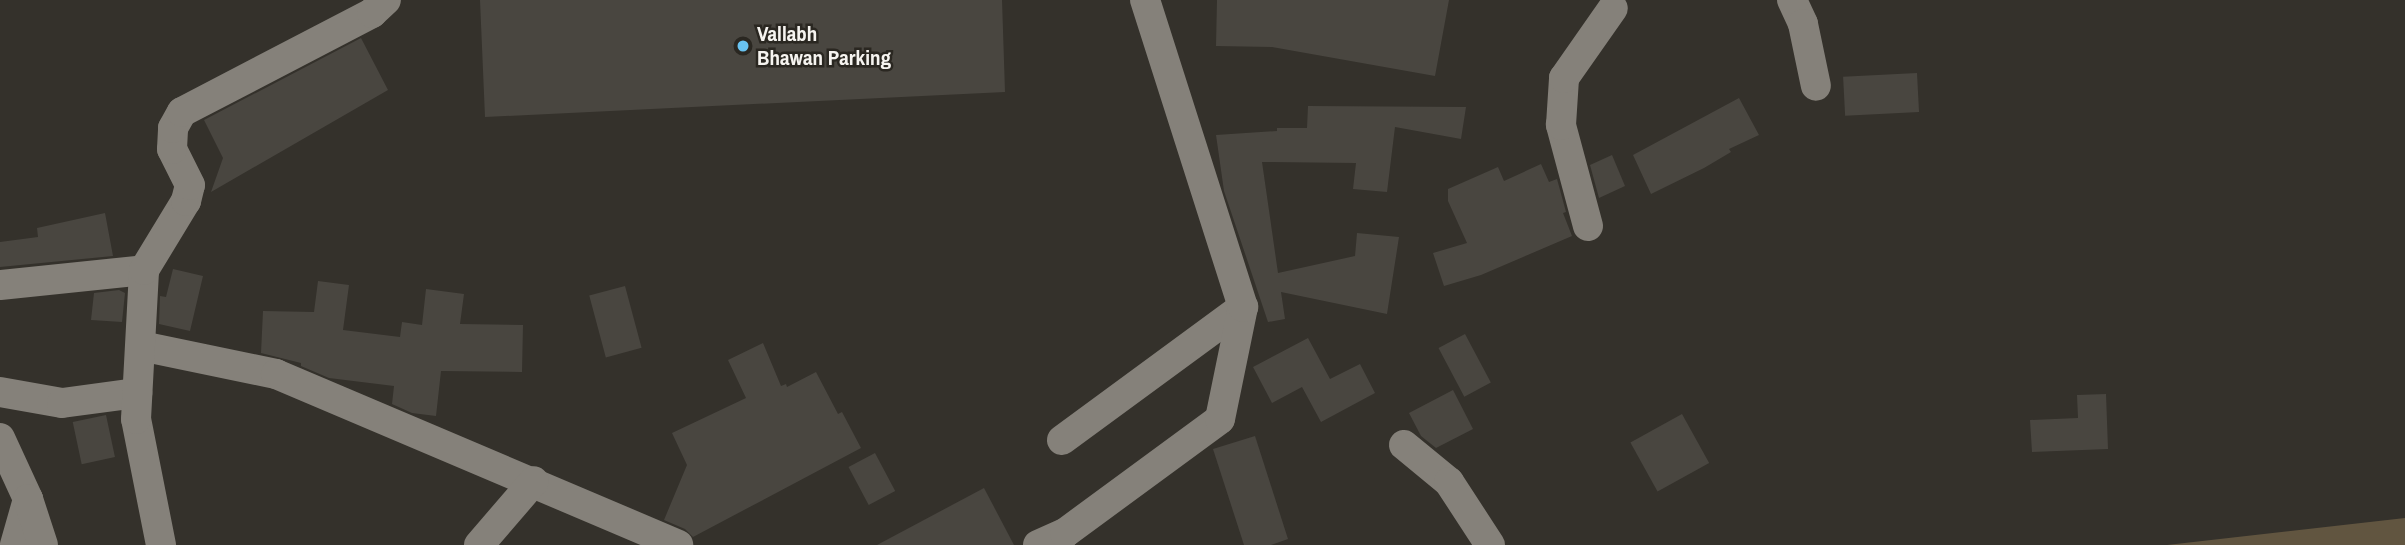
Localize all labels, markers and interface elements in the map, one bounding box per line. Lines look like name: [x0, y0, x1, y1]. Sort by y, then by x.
place label: Vallabh Bhawan Parking: [757, 21, 891, 71]
marker: Vallabh Bhawan Parking: [735, 38, 751, 54]

